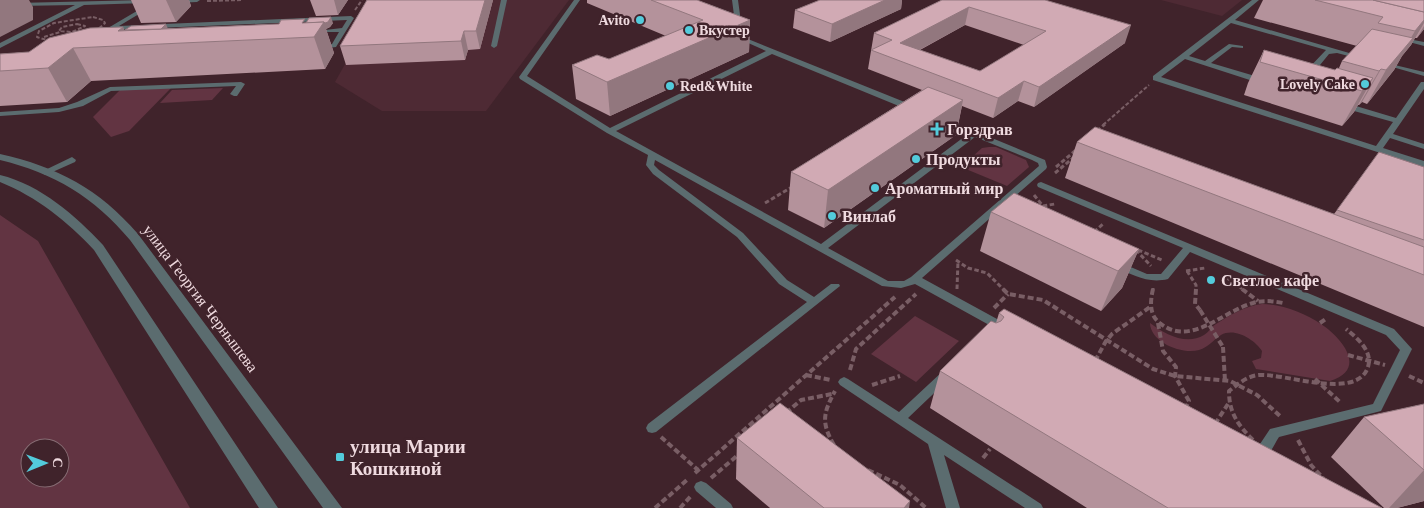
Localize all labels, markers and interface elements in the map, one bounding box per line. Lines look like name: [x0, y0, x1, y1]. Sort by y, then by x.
place label: Avito: [598, 13, 630, 28]
marker: Avito: [634, 14, 646, 26]
place label: Вкустер: [699, 23, 750, 38]
marker: Вкустер: [683, 24, 695, 36]
place label: Lovely Cake: [1280, 77, 1355, 92]
marker: Lovely Cake: [1359, 78, 1371, 90]
place label: Red&White: [680, 79, 752, 94]
marker: Red&White: [664, 80, 676, 92]
place label: Горздрав: [947, 121, 1013, 139]
marker: Горздрав: [931, 123, 943, 135]
place label: Продукты: [926, 151, 1001, 169]
marker: Продукты: [910, 153, 922, 165]
place label: Ароматный мир: [885, 180, 1003, 198]
marker: Ароматный мир: [869, 182, 881, 194]
place label: Винлаб: [842, 208, 896, 225]
marker: Винлаб: [826, 210, 838, 222]
street label: улица Георгия Чернышева: [139, 221, 261, 376]
place label: Светлое кафе: [1221, 272, 1319, 290]
marker: Светлое кафе: [1205, 274, 1217, 286]
place label: улица Марии Кошкиной: [350, 436, 466, 479]
north arrow: [20, 438, 70, 488]
marker: улица Марии Кошкиной: [334, 451, 346, 463]
text: С: [50, 458, 65, 468]

